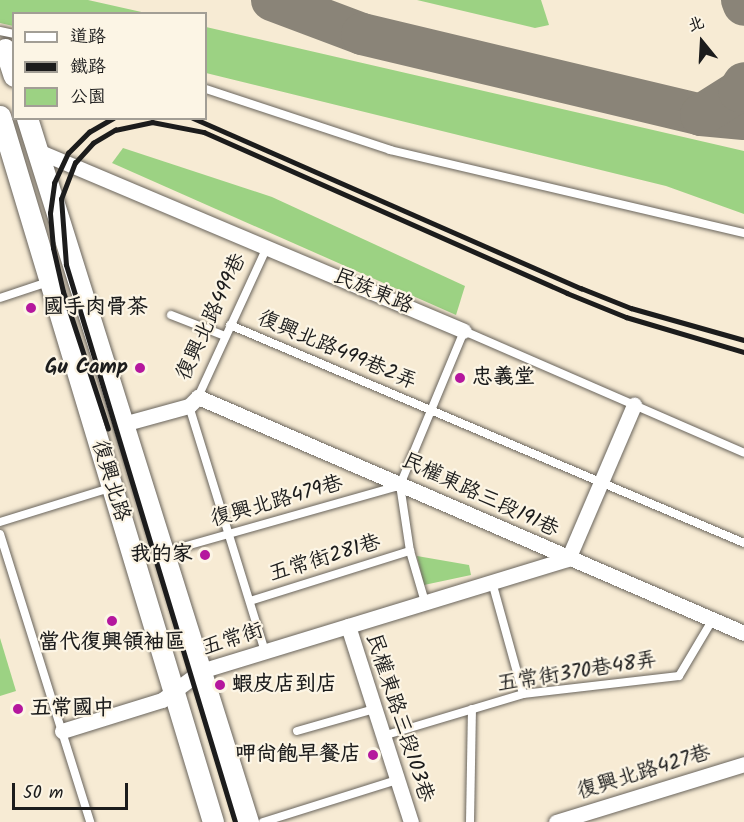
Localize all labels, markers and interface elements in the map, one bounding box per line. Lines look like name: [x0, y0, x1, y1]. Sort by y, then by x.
text: 北: [685, 10, 708, 39]
legend: [12, 12, 207, 120]
north arrow: [672, 12, 732, 72]
text: 道路: [70, 23, 106, 52]
text: 鐵路: [70, 53, 106, 82]
text: 公園: [70, 83, 106, 112]
street label: 復興北路499巷: [172, 250, 252, 384]
street label: 民族東路: [329, 264, 417, 320]
place label: 國手肉骨茶: [43, 295, 148, 321]
marker: 國手肉骨茶: [24, 301, 38, 315]
street label: 復興北路499巷2弄: [254, 306, 420, 396]
place label: Gu Camp: [45, 355, 128, 381]
marker: Gu Camp: [133, 361, 147, 375]
place label: 忠義堂: [472, 365, 535, 391]
marker: 忠義堂: [453, 371, 467, 385]
street label: 復興北路: [86, 437, 134, 525]
street label: 民權東路三段191巷: [397, 449, 563, 543]
street label: 復興北路479巷: [208, 471, 346, 533]
street label: 五常街281巷: [266, 530, 384, 588]
place label: 我的家: [130, 542, 193, 568]
marker: 我的家: [198, 548, 212, 562]
marker: 當代復興領袖區: [105, 614, 119, 628]
street label: 五常街: [199, 618, 267, 662]
place label: 當代復興領袖區: [39, 630, 185, 656]
street label: 民權東路三段103巷: [360, 630, 438, 806]
street label: 五常街370巷48弄: [495, 648, 659, 698]
place label: 蝦皮店到店: [232, 672, 337, 698]
marker: 蝦皮店到店: [213, 678, 227, 692]
place label: 五常國中: [30, 696, 114, 722]
marker: 五常國中: [11, 702, 25, 716]
street label: 復興北路427巷: [574, 741, 714, 805]
place label: 呷尚飽早餐店: [235, 742, 361, 768]
marker: 呷尚飽早餐店: [366, 748, 380, 762]
scale bar: [15, 771, 130, 809]
text: 50 m: [23, 779, 63, 808]

